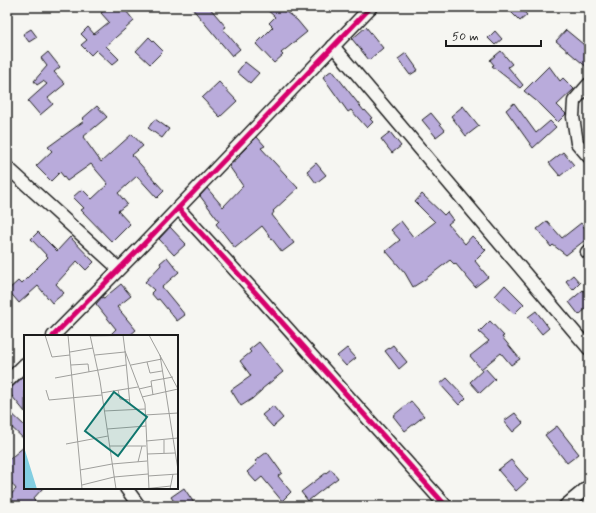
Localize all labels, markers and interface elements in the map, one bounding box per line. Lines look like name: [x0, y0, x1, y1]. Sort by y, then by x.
scale bar: [446, 22, 541, 48]
text: 50 m: [452, 29, 479, 45]
inset map: [24, 335, 178, 489]

